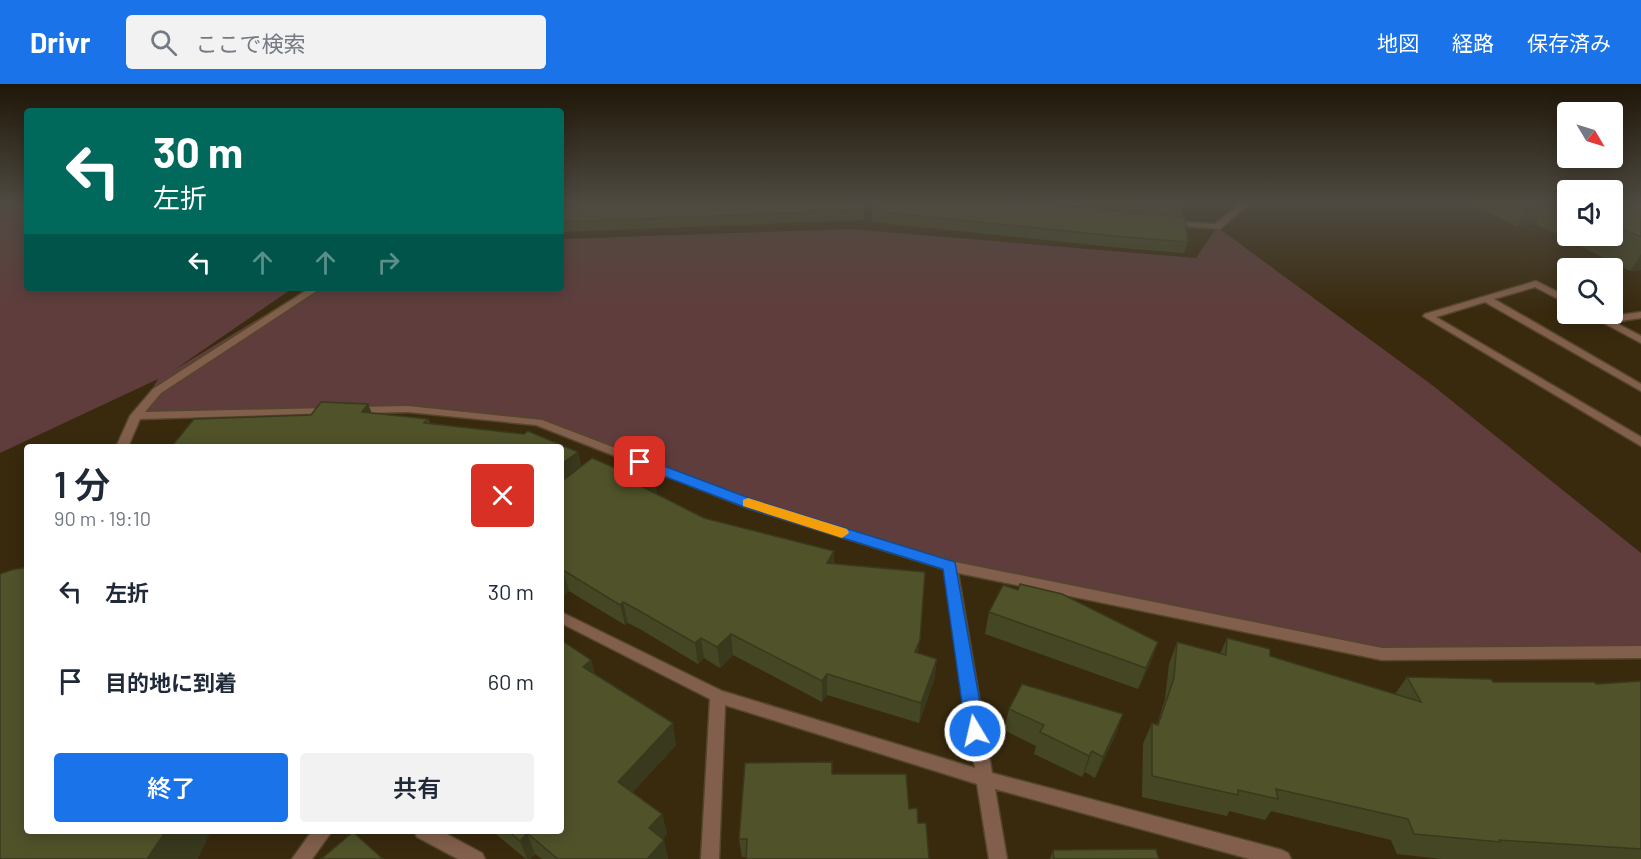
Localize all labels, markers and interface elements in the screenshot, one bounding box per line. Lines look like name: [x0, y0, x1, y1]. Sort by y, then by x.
search box: [126, 15, 546, 69]
text: Drivr: [30, 25, 90, 59]
icon: search: [147, 26, 180, 59]
text: ここで検索: [195, 30, 305, 56]
text: 地図: [1377, 30, 1419, 55]
text: 経路: [1452, 30, 1494, 55]
text: 保存済み: [1527, 30, 1611, 55]
north arrow: [1557, 102, 1623, 168]
map controls: [1557, 102, 1623, 324]
text: 30 m: [153, 126, 243, 176]
icon: left: [54, 132, 132, 210]
button: sound: [1557, 180, 1623, 246]
text: 左折: [153, 181, 207, 213]
icon: left: [183, 246, 216, 279]
icon: ahead: [246, 246, 279, 279]
icon: ahead: [309, 246, 342, 279]
icon: right: [372, 246, 405, 279]
button: search: [1557, 258, 1623, 324]
pin: [614, 436, 665, 487]
icon: arrive: [623, 445, 656, 478]
text: 1 分: [54, 462, 110, 505]
button: close: [471, 464, 534, 527]
text: 90 m · 19:10: [54, 506, 151, 530]
icon: left: [54, 575, 87, 608]
text: 30 m: [488, 578, 534, 604]
text: 左折: [105, 579, 149, 605]
icon: arrive: [54, 665, 87, 698]
text: 60 m: [488, 668, 534, 694]
text: 目的地に到着: [105, 669, 237, 695]
position arrow: [943, 699, 1007, 763]
button: 終了: [54, 753, 288, 822]
button: 共有: [300, 753, 534, 822]

